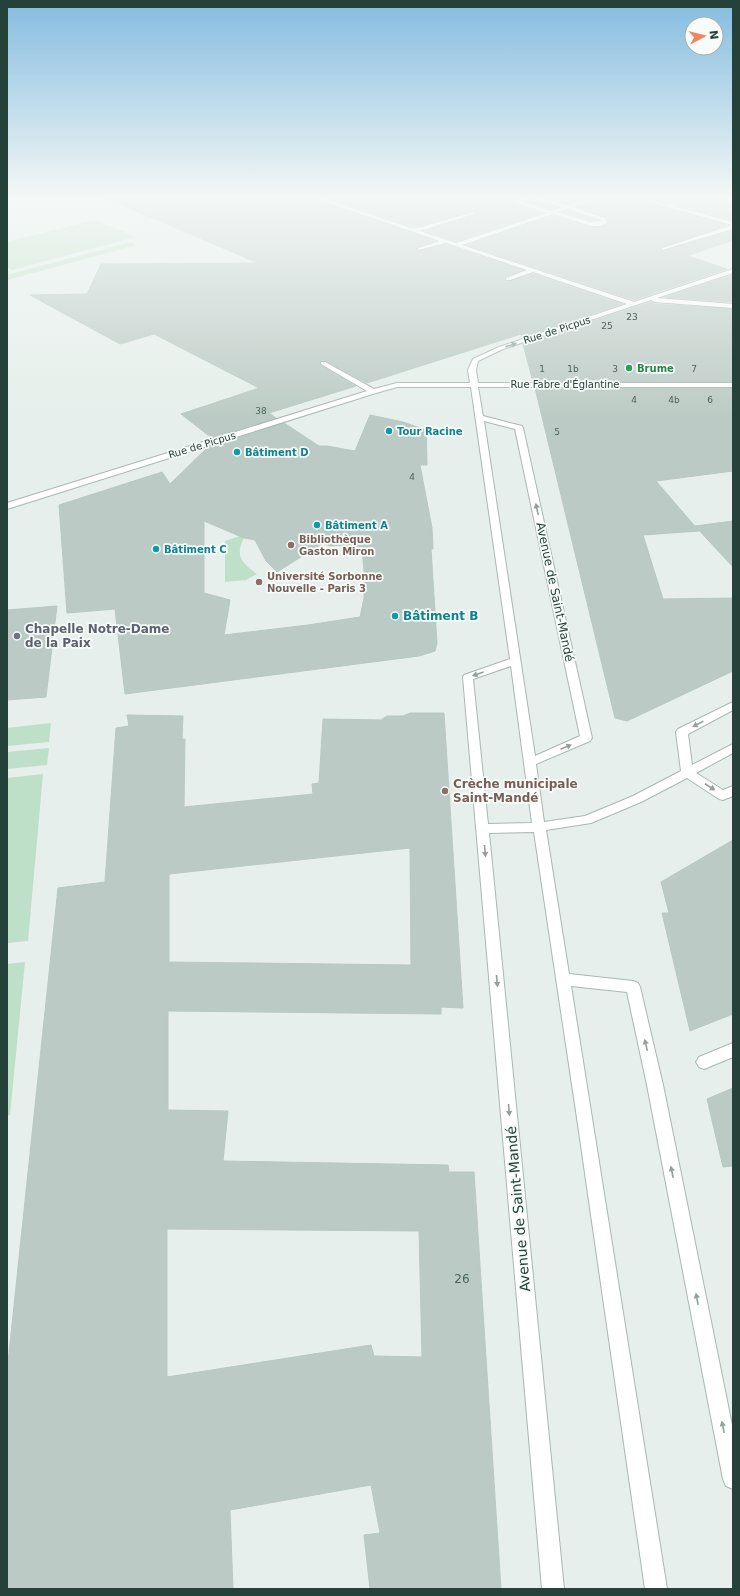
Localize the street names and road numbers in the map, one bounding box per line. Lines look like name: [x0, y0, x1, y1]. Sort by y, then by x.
street label: Rue de Picpus: [522, 314, 592, 346]
street label: Rue Fabre d'Églantine: [511, 378, 619, 390]
street label: Rue de Picpus: [167, 430, 237, 460]
street label: Avenue de Saint-Mandé: [533, 521, 577, 663]
street label: Avenue de Saint-Mandé: [503, 1126, 533, 1292]

